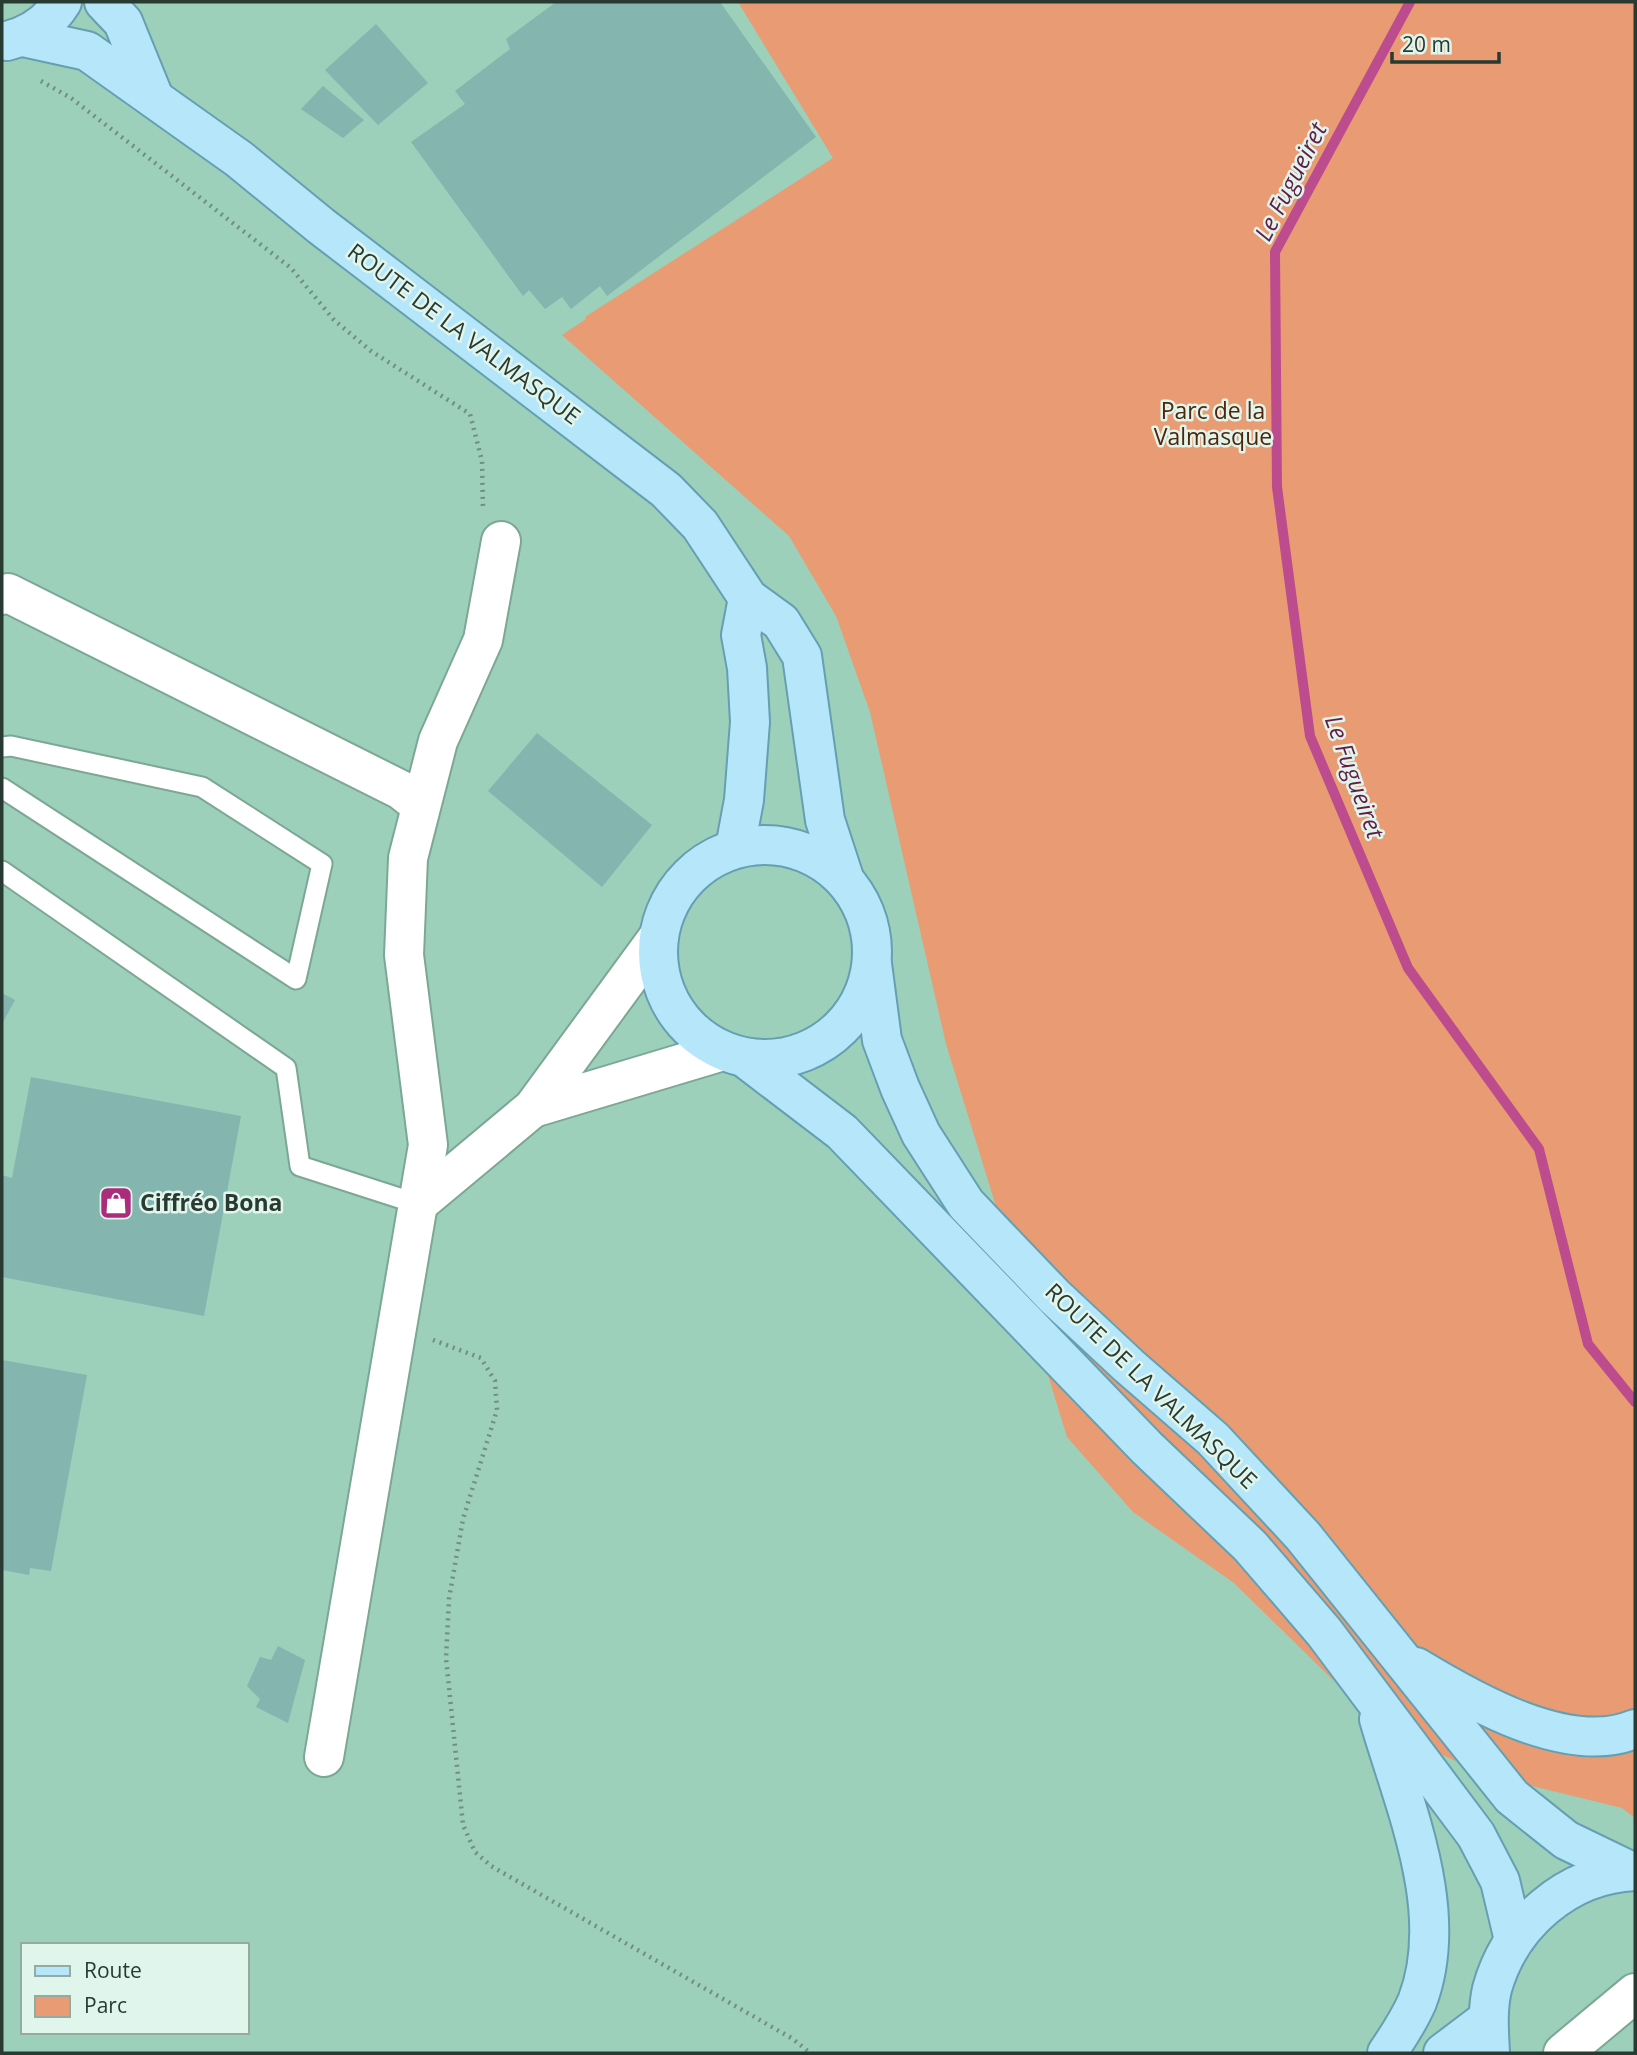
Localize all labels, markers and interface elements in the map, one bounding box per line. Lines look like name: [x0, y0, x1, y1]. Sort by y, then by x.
scale bar: [1392, 21, 1499, 65]
text: 20 m: [1402, 30, 1451, 58]
water label: Le Fugueiret: [1246, 116, 1334, 246]
street label: ROUTE DE LA VALMASQUE: [342, 235, 588, 431]
park label: Parc de la Valmasque: [1154, 394, 1272, 452]
water label: Le Fugueiret: [1318, 710, 1393, 844]
shop icon: Ciffréo Bona: [97, 1184, 135, 1222]
place label: Ciffréo Bona: [140, 1186, 282, 1218]
street label: ROUTE DE LA VALMASQUE: [1039, 1275, 1265, 1495]
legend: [21, 1943, 248, 2034]
text: Route: [84, 1956, 142, 1984]
text: Parc: [84, 1991, 127, 2019]

